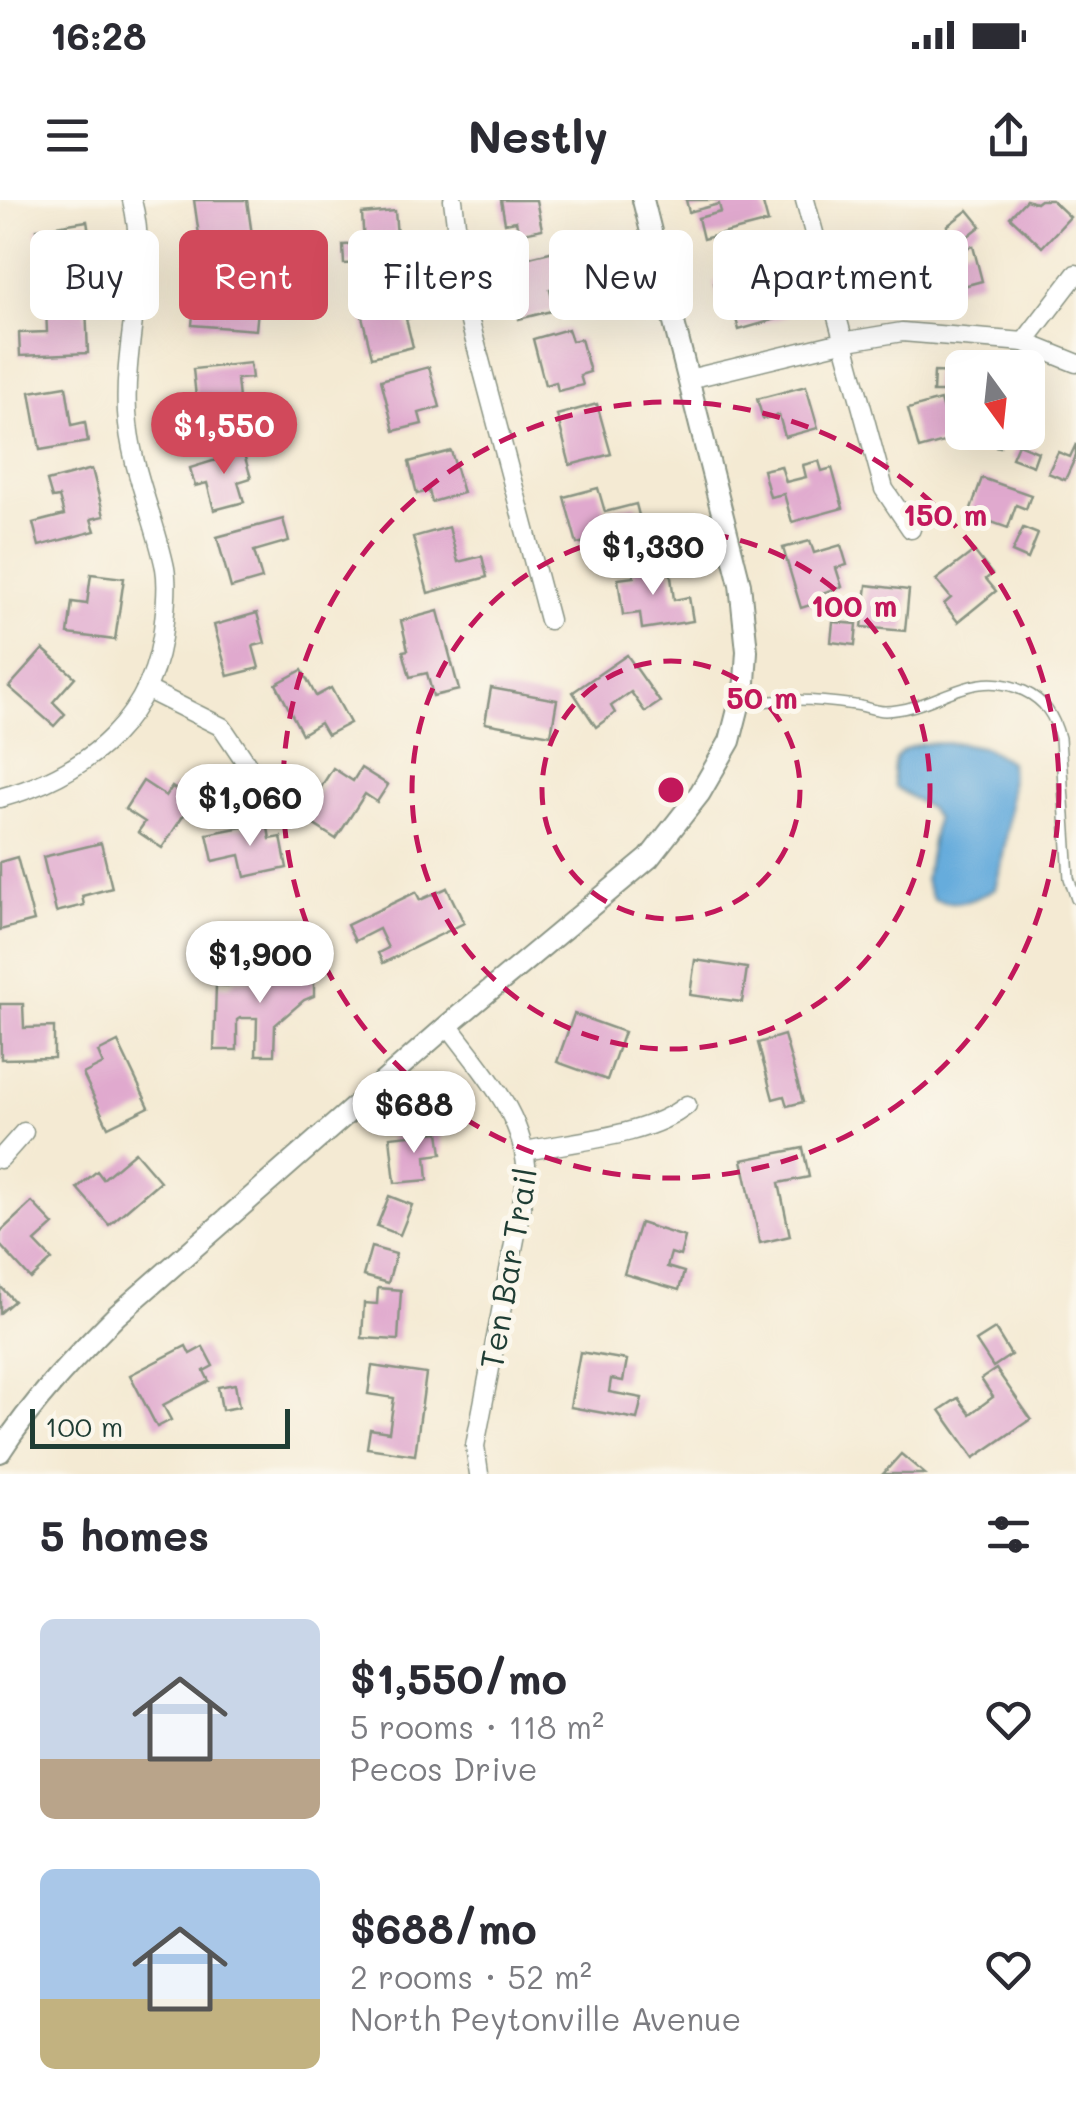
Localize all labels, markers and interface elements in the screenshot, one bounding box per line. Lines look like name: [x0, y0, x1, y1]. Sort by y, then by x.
text: 16:28: [50, 10, 147, 60]
text: Nestly: [468, 106, 608, 164]
icon: menu: [40, 108, 95, 163]
icon: share: [981, 108, 1036, 163]
chip: Buy: [30, 230, 159, 320]
chip: Rent: [179, 230, 328, 320]
chip: Filters: [348, 230, 529, 320]
chip: New: [549, 230, 693, 320]
chip: Apartment: [713, 230, 968, 320]
north arrow: [945, 350, 1045, 450]
map controls: [945, 350, 1045, 450]
pin: $1,550: [143, 392, 305, 477]
text: $1,550: [173, 403, 275, 445]
text: 150 m: [903, 494, 987, 534]
pin: $1,330: [572, 513, 734, 598]
text: $1,330: [602, 524, 704, 566]
text: 100 m: [811, 585, 897, 625]
text: 50 m: [726, 677, 798, 717]
pin: $1,060: [169, 764, 331, 849]
centre of rings: [653, 772, 689, 808]
text: $1,060: [198, 775, 302, 817]
pin: $1,900: [179, 921, 341, 1006]
text: $1,900: [208, 932, 312, 974]
pin: $688: [355, 1071, 473, 1156]
text: $688: [375, 1082, 453, 1124]
street label: Ten Bar Trail: [469, 1164, 545, 1372]
scale bar: [30, 1404, 290, 1448]
text: 100 m: [45, 1408, 123, 1444]
text: 5 homes: [40, 1507, 209, 1562]
icon: filters: [981, 1507, 1036, 1562]
text: $1,550/mo: [350, 1650, 567, 1705]
icon: home: [120, 1659, 240, 1779]
icon: heart: [981, 1692, 1036, 1747]
text: 5 rooms · 118 m²: [350, 1705, 604, 1747]
text: Pecos Drive: [350, 1747, 538, 1789]
text: $688/mo: [350, 1900, 537, 1955]
icon: home: [120, 1909, 240, 2029]
icon: heart: [981, 1942, 1036, 1997]
text: 2 rooms · 52 m²: [350, 1955, 592, 1997]
text: North Peytonville Avenue: [350, 1997, 741, 2039]

